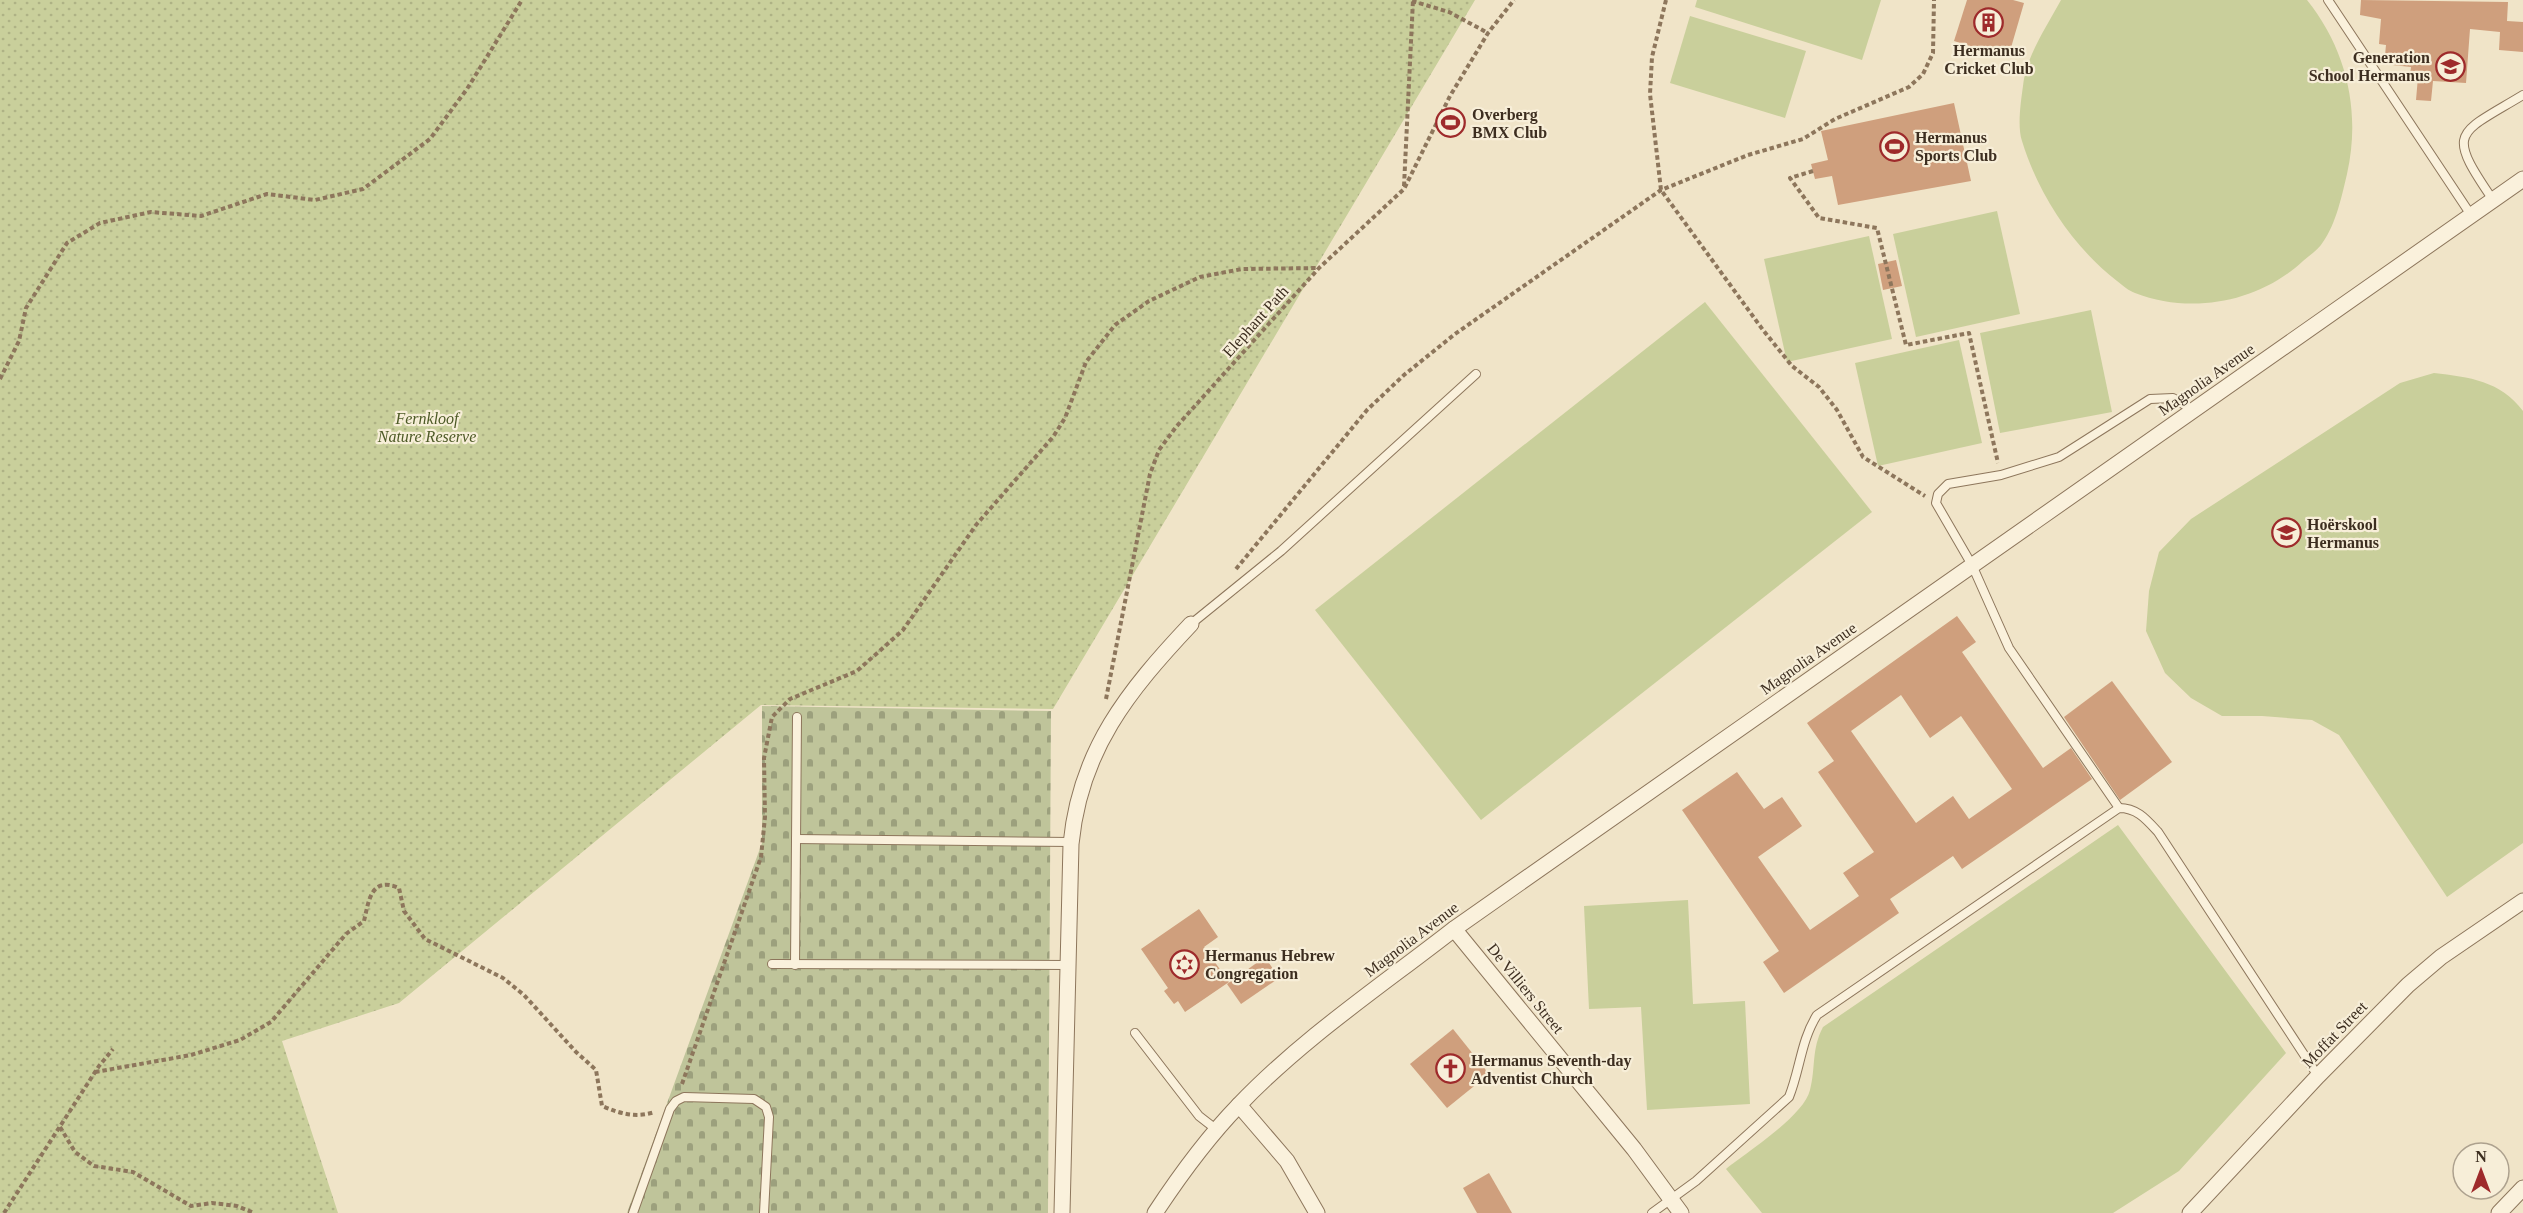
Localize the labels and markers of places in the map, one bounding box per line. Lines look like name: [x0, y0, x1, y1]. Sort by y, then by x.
building icon: Hermanus Cricket Club: [1973, 6, 2005, 38]
place label: Hermanus Cricket Club: [1944, 42, 2034, 77]
place label: Generation School Hermanus: [2309, 49, 2430, 84]
school or university icon: Generation School Hermanus: [2435, 50, 2467, 82]
place label: Overberg BMX Club: [1472, 106, 1547, 141]
sports icon: Overberg BMX Club: [1435, 107, 1467, 139]
place label: Hermanus Sports Club: [1915, 129, 1997, 165]
sports icon: Hermanus Sports Club: [1878, 130, 1910, 162]
place label: Hoërskool Hermanus: [2307, 516, 2379, 551]
school or university icon: Hoërskool Hermanus: [2270, 517, 2302, 549]
place label: Hermanus Hebrew Congregation: [1205, 947, 1335, 983]
synagogue icon: Hermanus Hebrew Congregation: [1168, 948, 1200, 980]
place label: Hermanus Seventh-day Adventist Church: [1471, 1052, 1631, 1087]
church icon: Hermanus Seventh-day Adventist Church: [1434, 1053, 1466, 1085]

